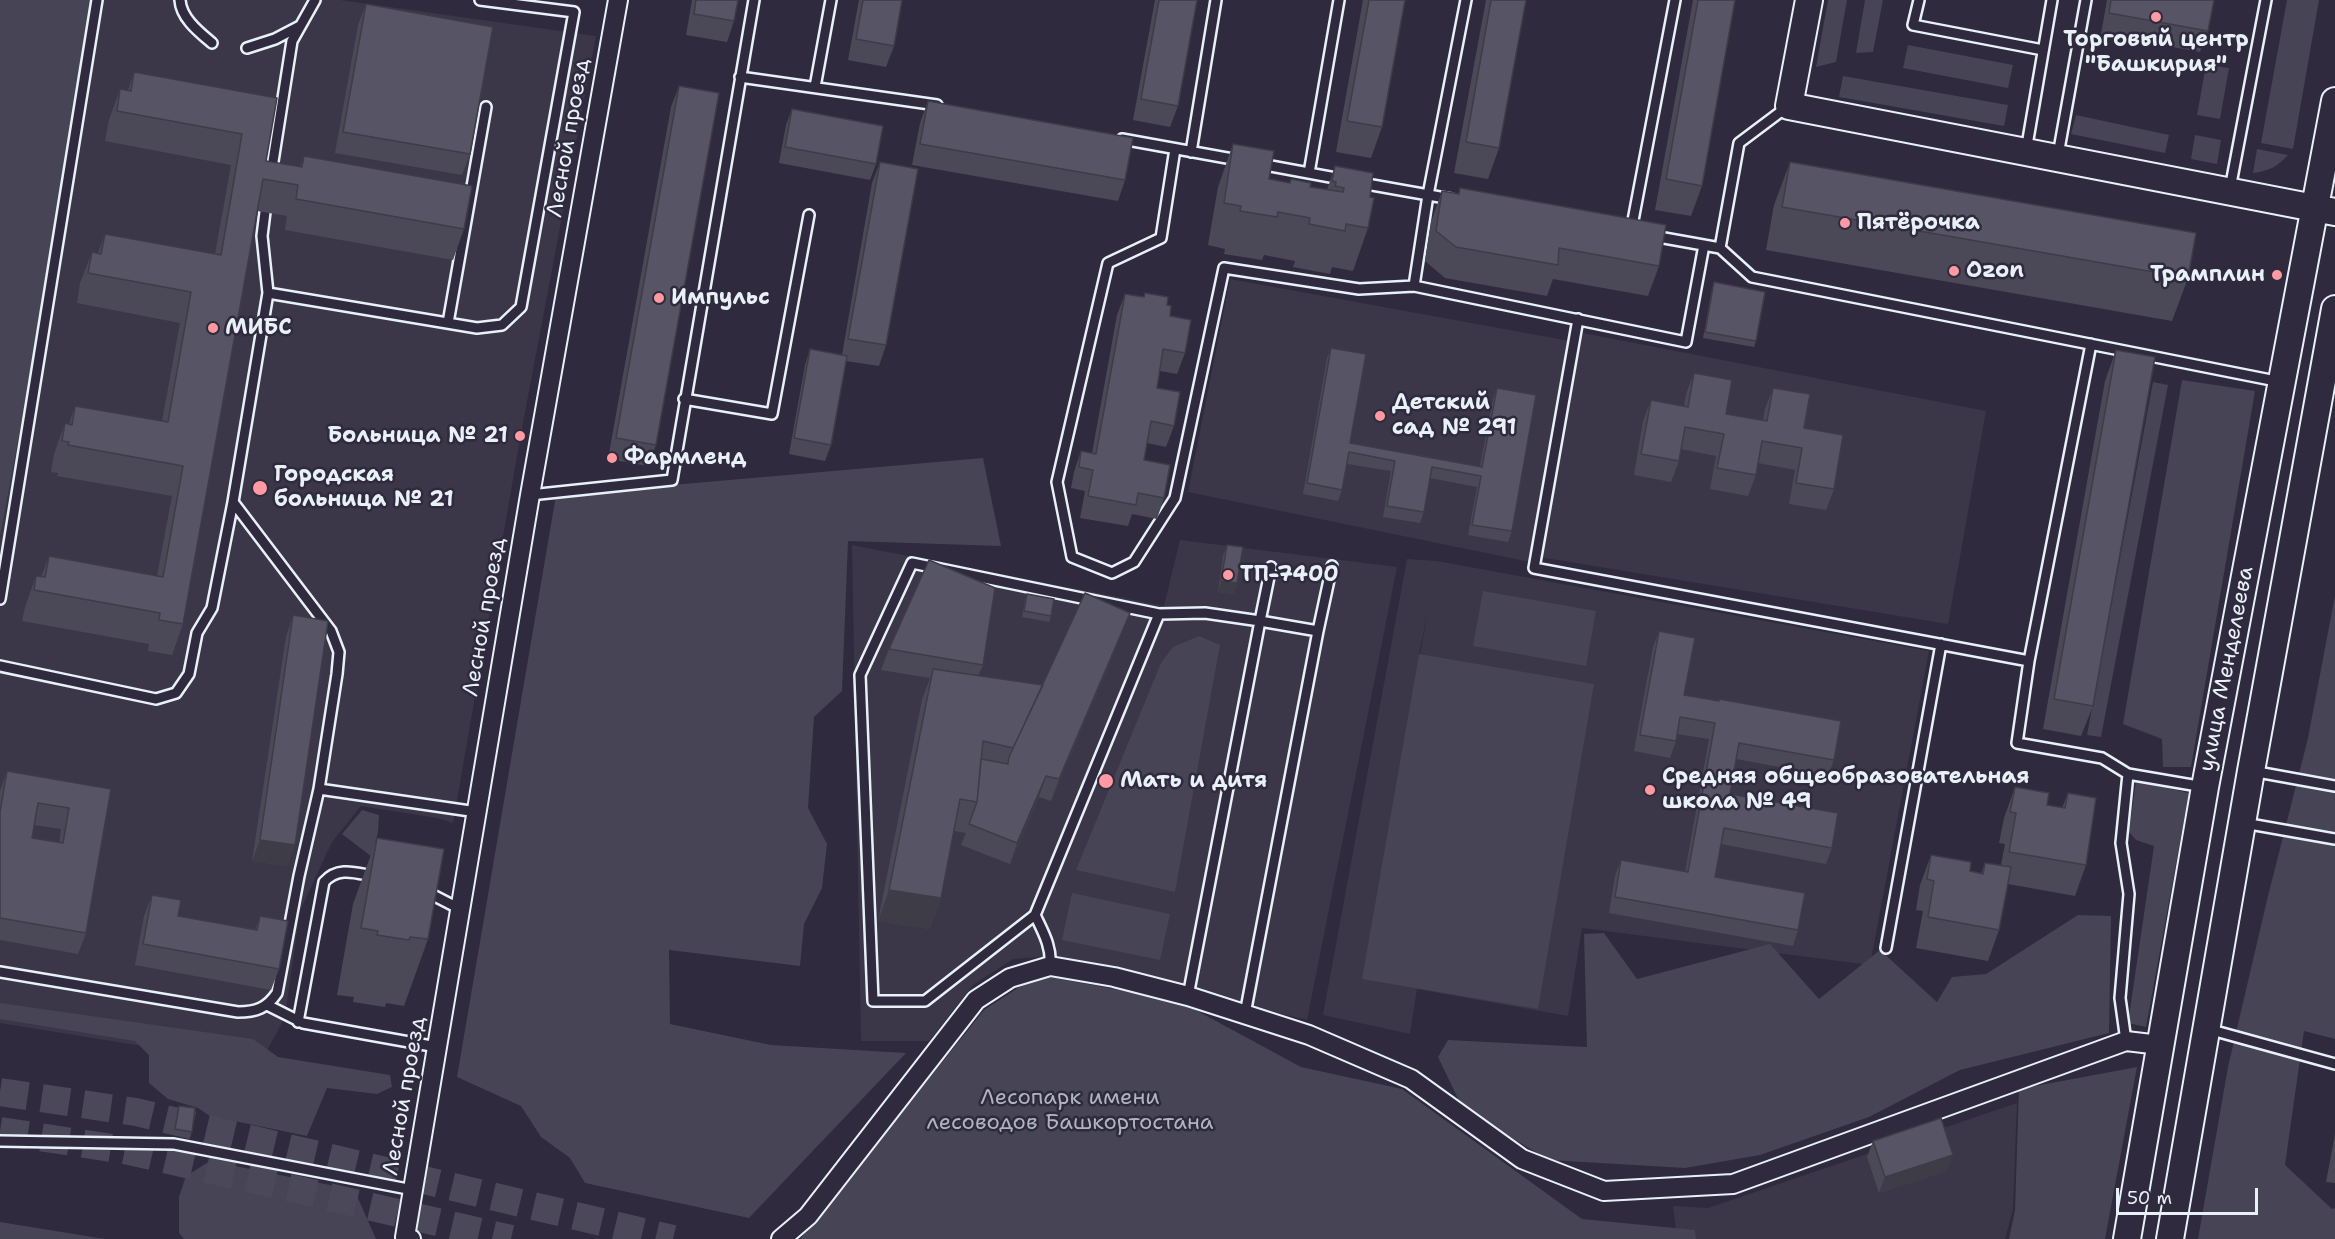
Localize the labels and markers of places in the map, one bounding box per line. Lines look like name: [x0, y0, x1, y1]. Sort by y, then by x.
marker: Торговый центр "Башкирия": [2149, 10, 2163, 24]
place label: Торговый центр "Башкирия": [2063, 27, 2249, 78]
place label: Пятёрочка: [1857, 210, 1980, 236]
marker: Пятёрочка: [1838, 216, 1852, 230]
place label: Ozon: [1966, 258, 2024, 284]
place label: Трамплин: [2150, 262, 2265, 288]
marker: Ozon: [1947, 264, 1961, 278]
marker: Трамплин: [2270, 268, 2284, 282]
place label: Импульс: [671, 285, 770, 311]
marker: Импульс: [652, 291, 666, 305]
place label: МИБС: [225, 315, 292, 341]
marker: МИБС: [206, 321, 220, 335]
place label: Детский сад № 291: [1392, 390, 1516, 442]
marker: Детский сад № 291: [1373, 409, 1387, 423]
place label: Больница № 21: [327, 423, 508, 449]
marker: Больница № 21: [513, 429, 527, 443]
place label: Фармленд: [624, 445, 746, 471]
marker: Фармленд: [605, 451, 619, 465]
place label: Городская больница № 21: [274, 462, 454, 514]
marker: Городская больница № 21: [251, 479, 269, 497]
place label: ТП-7400: [1240, 562, 1339, 588]
marker: ТП-7400: [1221, 568, 1235, 582]
place label: Средняя общеобразовательная школа № 49: [1662, 764, 2030, 816]
place label: Мать и дитя: [1120, 768, 1267, 794]
marker: Мать и дитя: [1097, 772, 1115, 790]
marker: Средняя общеобразовательная школа № 49: [1643, 783, 1657, 797]

